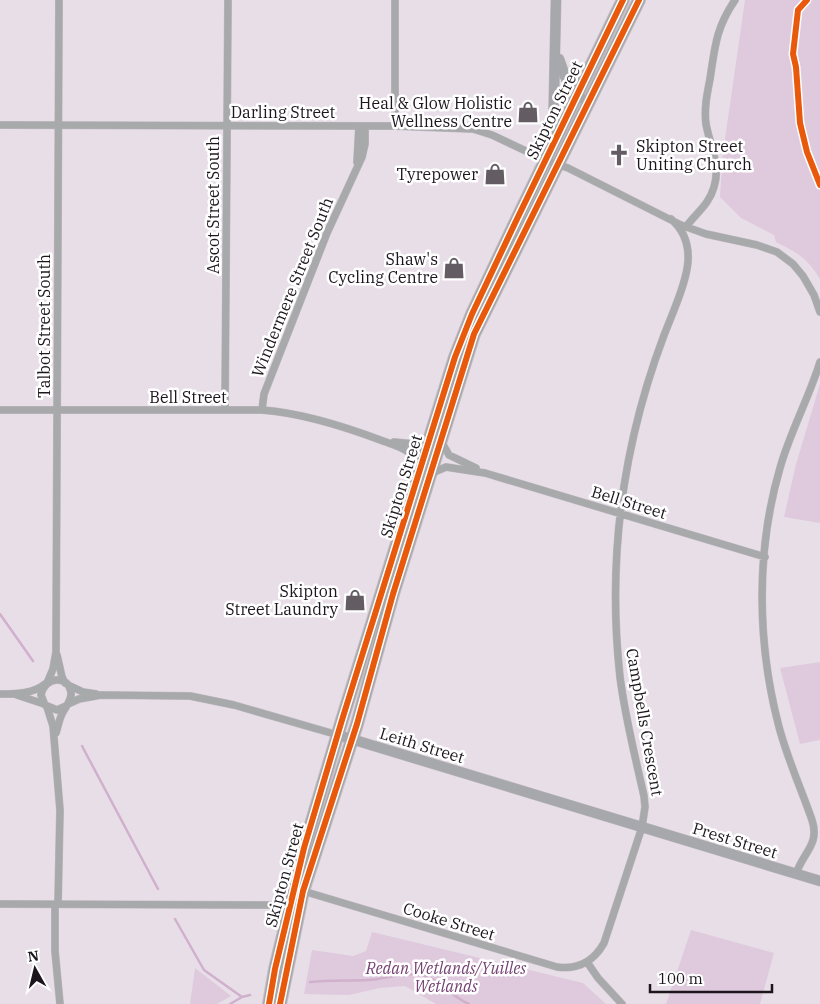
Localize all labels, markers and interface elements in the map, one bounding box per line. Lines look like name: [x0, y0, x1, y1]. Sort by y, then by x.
street label: Skipton Street: [522, 57, 587, 163]
place label: Heal & Glow Holistic Wellness Centre: [359, 93, 512, 131]
shop icon: Heal & Glow Holistic Wellness Centre: [515, 99, 541, 125]
street label: Darling Street: [231, 102, 336, 122]
street label: Ascot Street South: [203, 136, 223, 274]
place label: Skipton Street Uniting Church: [636, 136, 752, 174]
church icon: Skipton Street Uniting Church: [606, 142, 632, 168]
shop icon: Tyrepower: [482, 161, 508, 187]
place label: Tyrepower: [396, 164, 478, 184]
street label: Windermere Street South: [247, 194, 337, 380]
place label: Shaw's Cycling Centre: [328, 249, 438, 287]
street label: Talbot Street South: [34, 254, 54, 398]
shop icon: Shaw's Cycling Centre: [441, 255, 467, 281]
street label: Bell Street: [149, 387, 227, 407]
street label: Skipton Street: [376, 432, 426, 540]
street label: Bell Street: [589, 481, 669, 523]
place label: Skipton Street Laundry: [225, 581, 338, 619]
shop icon: Skipton Street Laundry: [342, 587, 368, 613]
street label: Campbells Crescent: [622, 647, 668, 798]
street label: Leith Street: [377, 723, 467, 767]
street label: Prest Street: [690, 818, 780, 862]
street label: Skipton Street: [260, 820, 308, 929]
street label: Cooke Street: [401, 898, 498, 945]
north arrow: [10, 944, 60, 994]
text: N: [26, 946, 40, 966]
park label: Redan Wetlands/Yuilles Wetlands: [365, 958, 526, 996]
scale bar: [650, 962, 772, 994]
text: 100 m: [658, 969, 703, 988]

